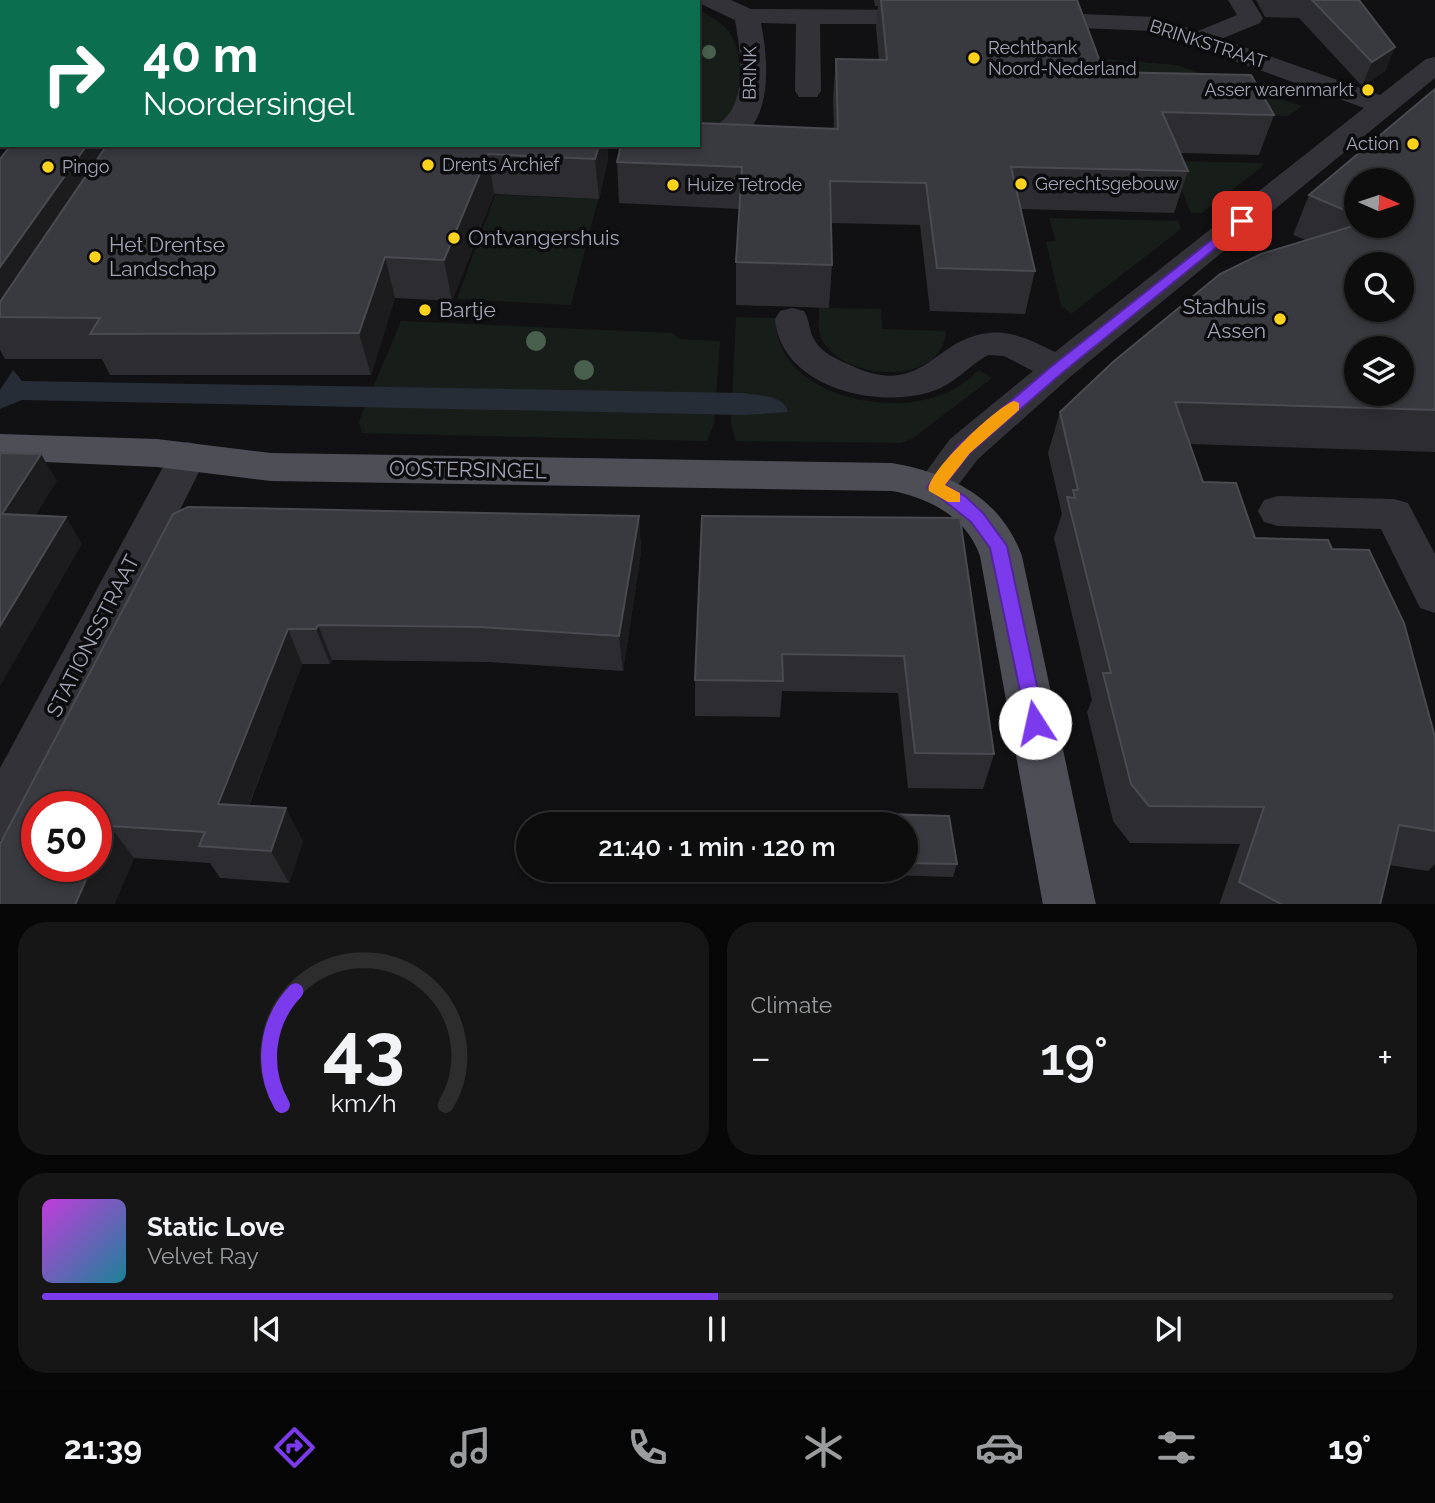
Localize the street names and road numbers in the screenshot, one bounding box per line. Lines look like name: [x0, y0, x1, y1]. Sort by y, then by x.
street label: BRINKSTRAAT: [1147, 15, 1269, 72]
street label: BRINK: [739, 46, 760, 100]
street label: OOSTERSINGEL: [389, 456, 547, 483]
street label: STATIONSSTRAAT: [41, 550, 144, 721]

